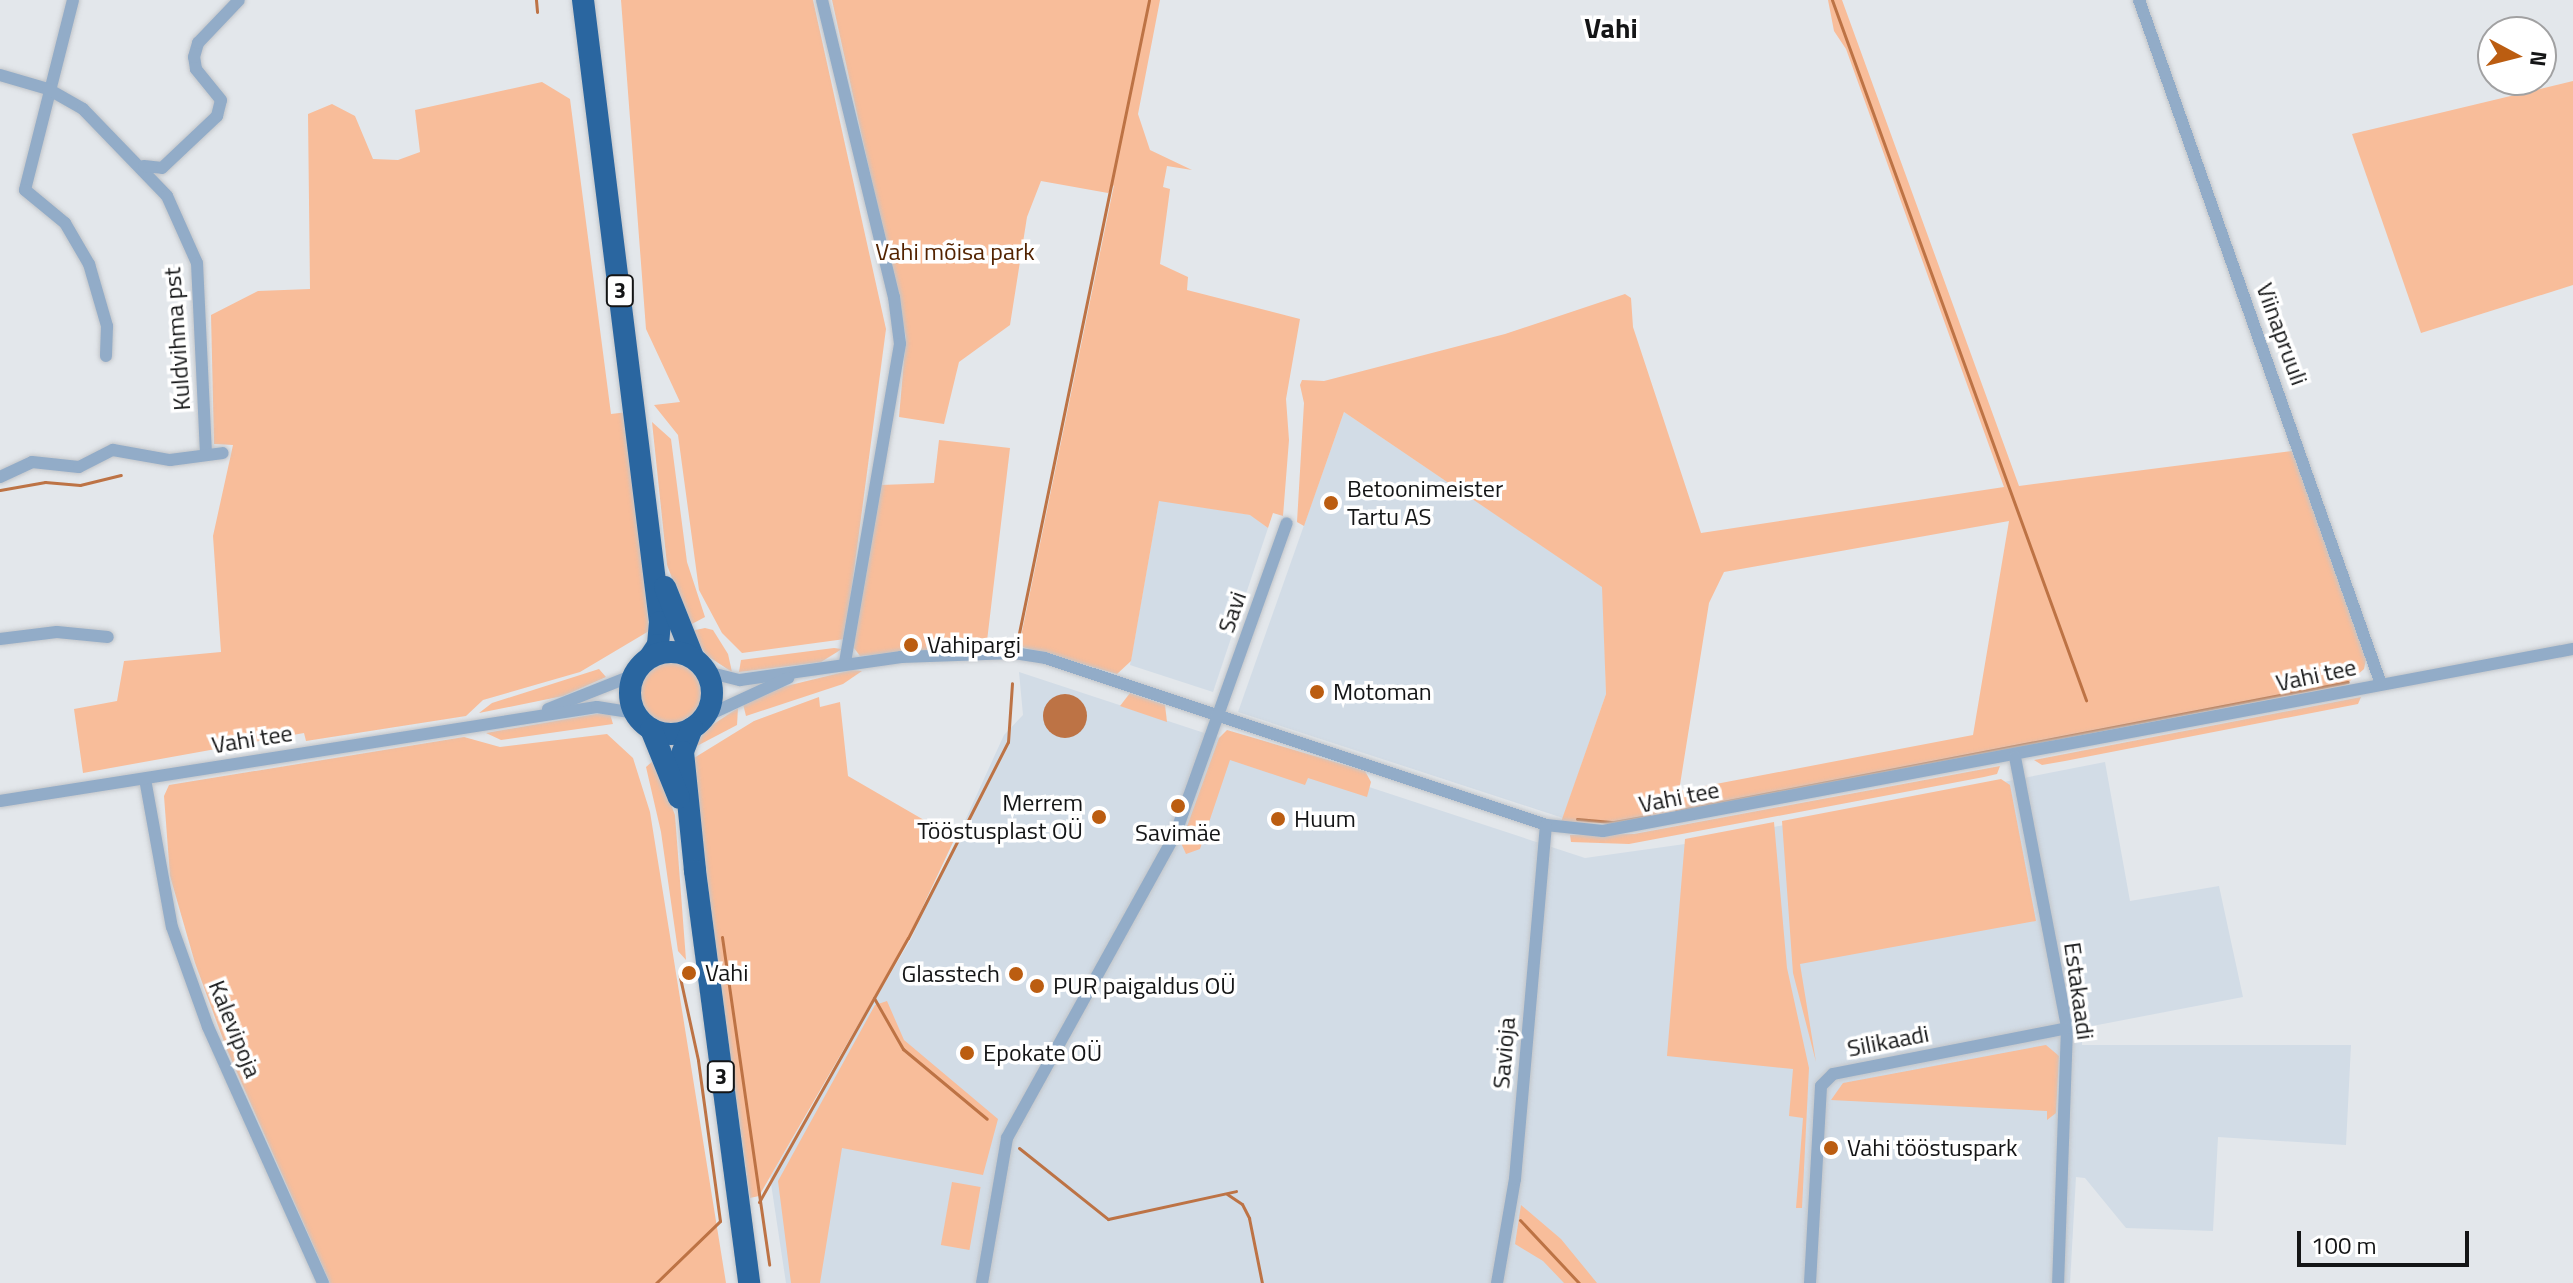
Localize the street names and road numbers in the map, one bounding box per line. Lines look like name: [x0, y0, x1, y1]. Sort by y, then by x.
street label: Kuldvihma pst: [158, 266, 196, 412]
road number: 3: [604, 273, 636, 309]
street label: Viinapruuli: [2250, 279, 2314, 389]
street label: Savi: [1212, 588, 1252, 636]
street label: Vahi tee: [2273, 652, 2359, 698]
street label: Vahi tee: [210, 718, 294, 760]
street label: Vahi tee: [1636, 775, 1722, 819]
street label: Estakaadi: [2058, 940, 2100, 1042]
street label: Kalevipoja: [202, 976, 268, 1082]
street label: Savioja: [1487, 1016, 1521, 1090]
street label: Silikaadi: [1845, 1019, 1931, 1063]
road number: 3: [705, 1059, 737, 1095]

